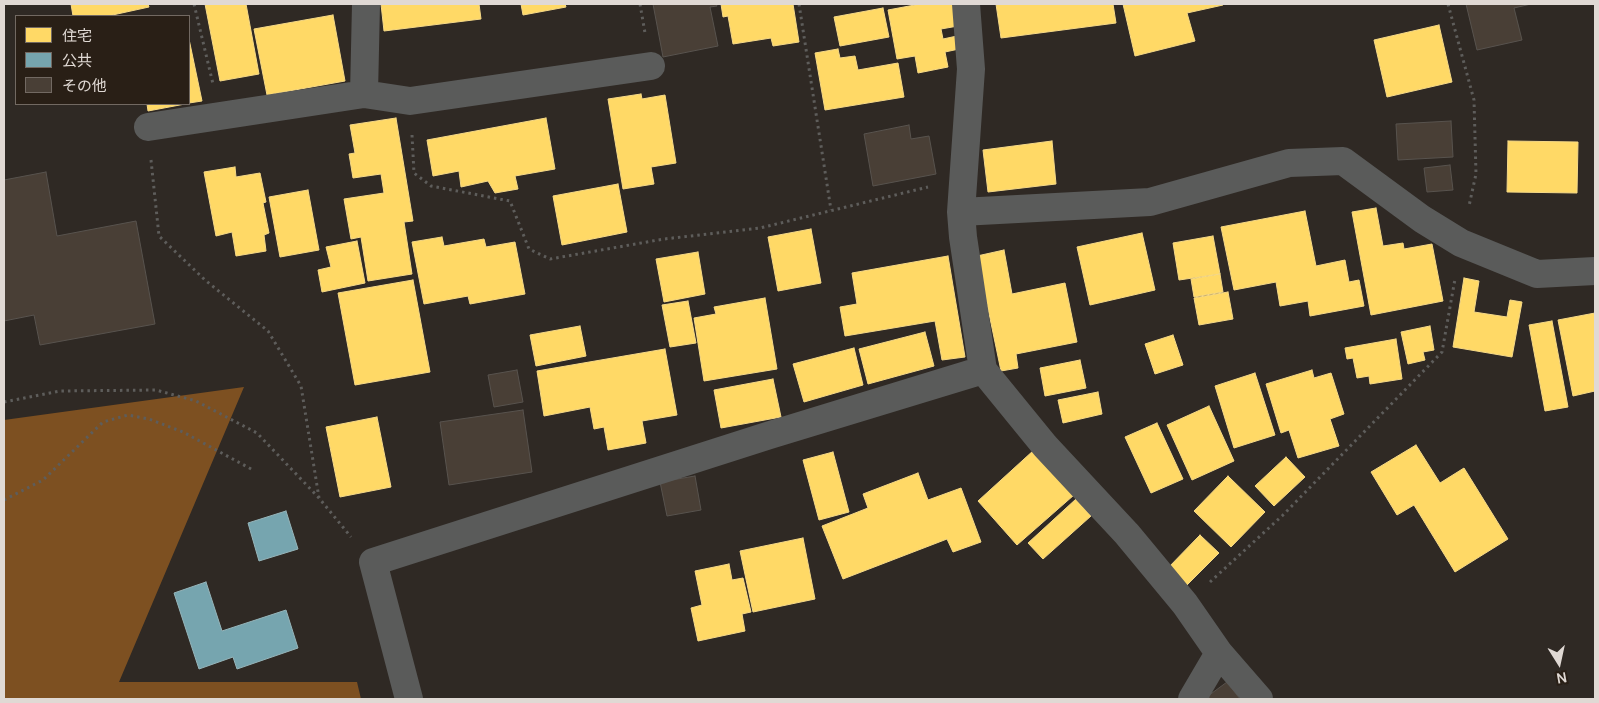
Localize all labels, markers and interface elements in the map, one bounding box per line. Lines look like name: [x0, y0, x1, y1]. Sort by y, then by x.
legend: [15, 15, 190, 105]
text: 住宅: [62, 25, 92, 46]
text: 公共: [62, 50, 92, 71]
text: その他: [62, 75, 107, 96]
north arrow: [1534, 638, 1584, 688]
text: N: [1555, 668, 1568, 688]

